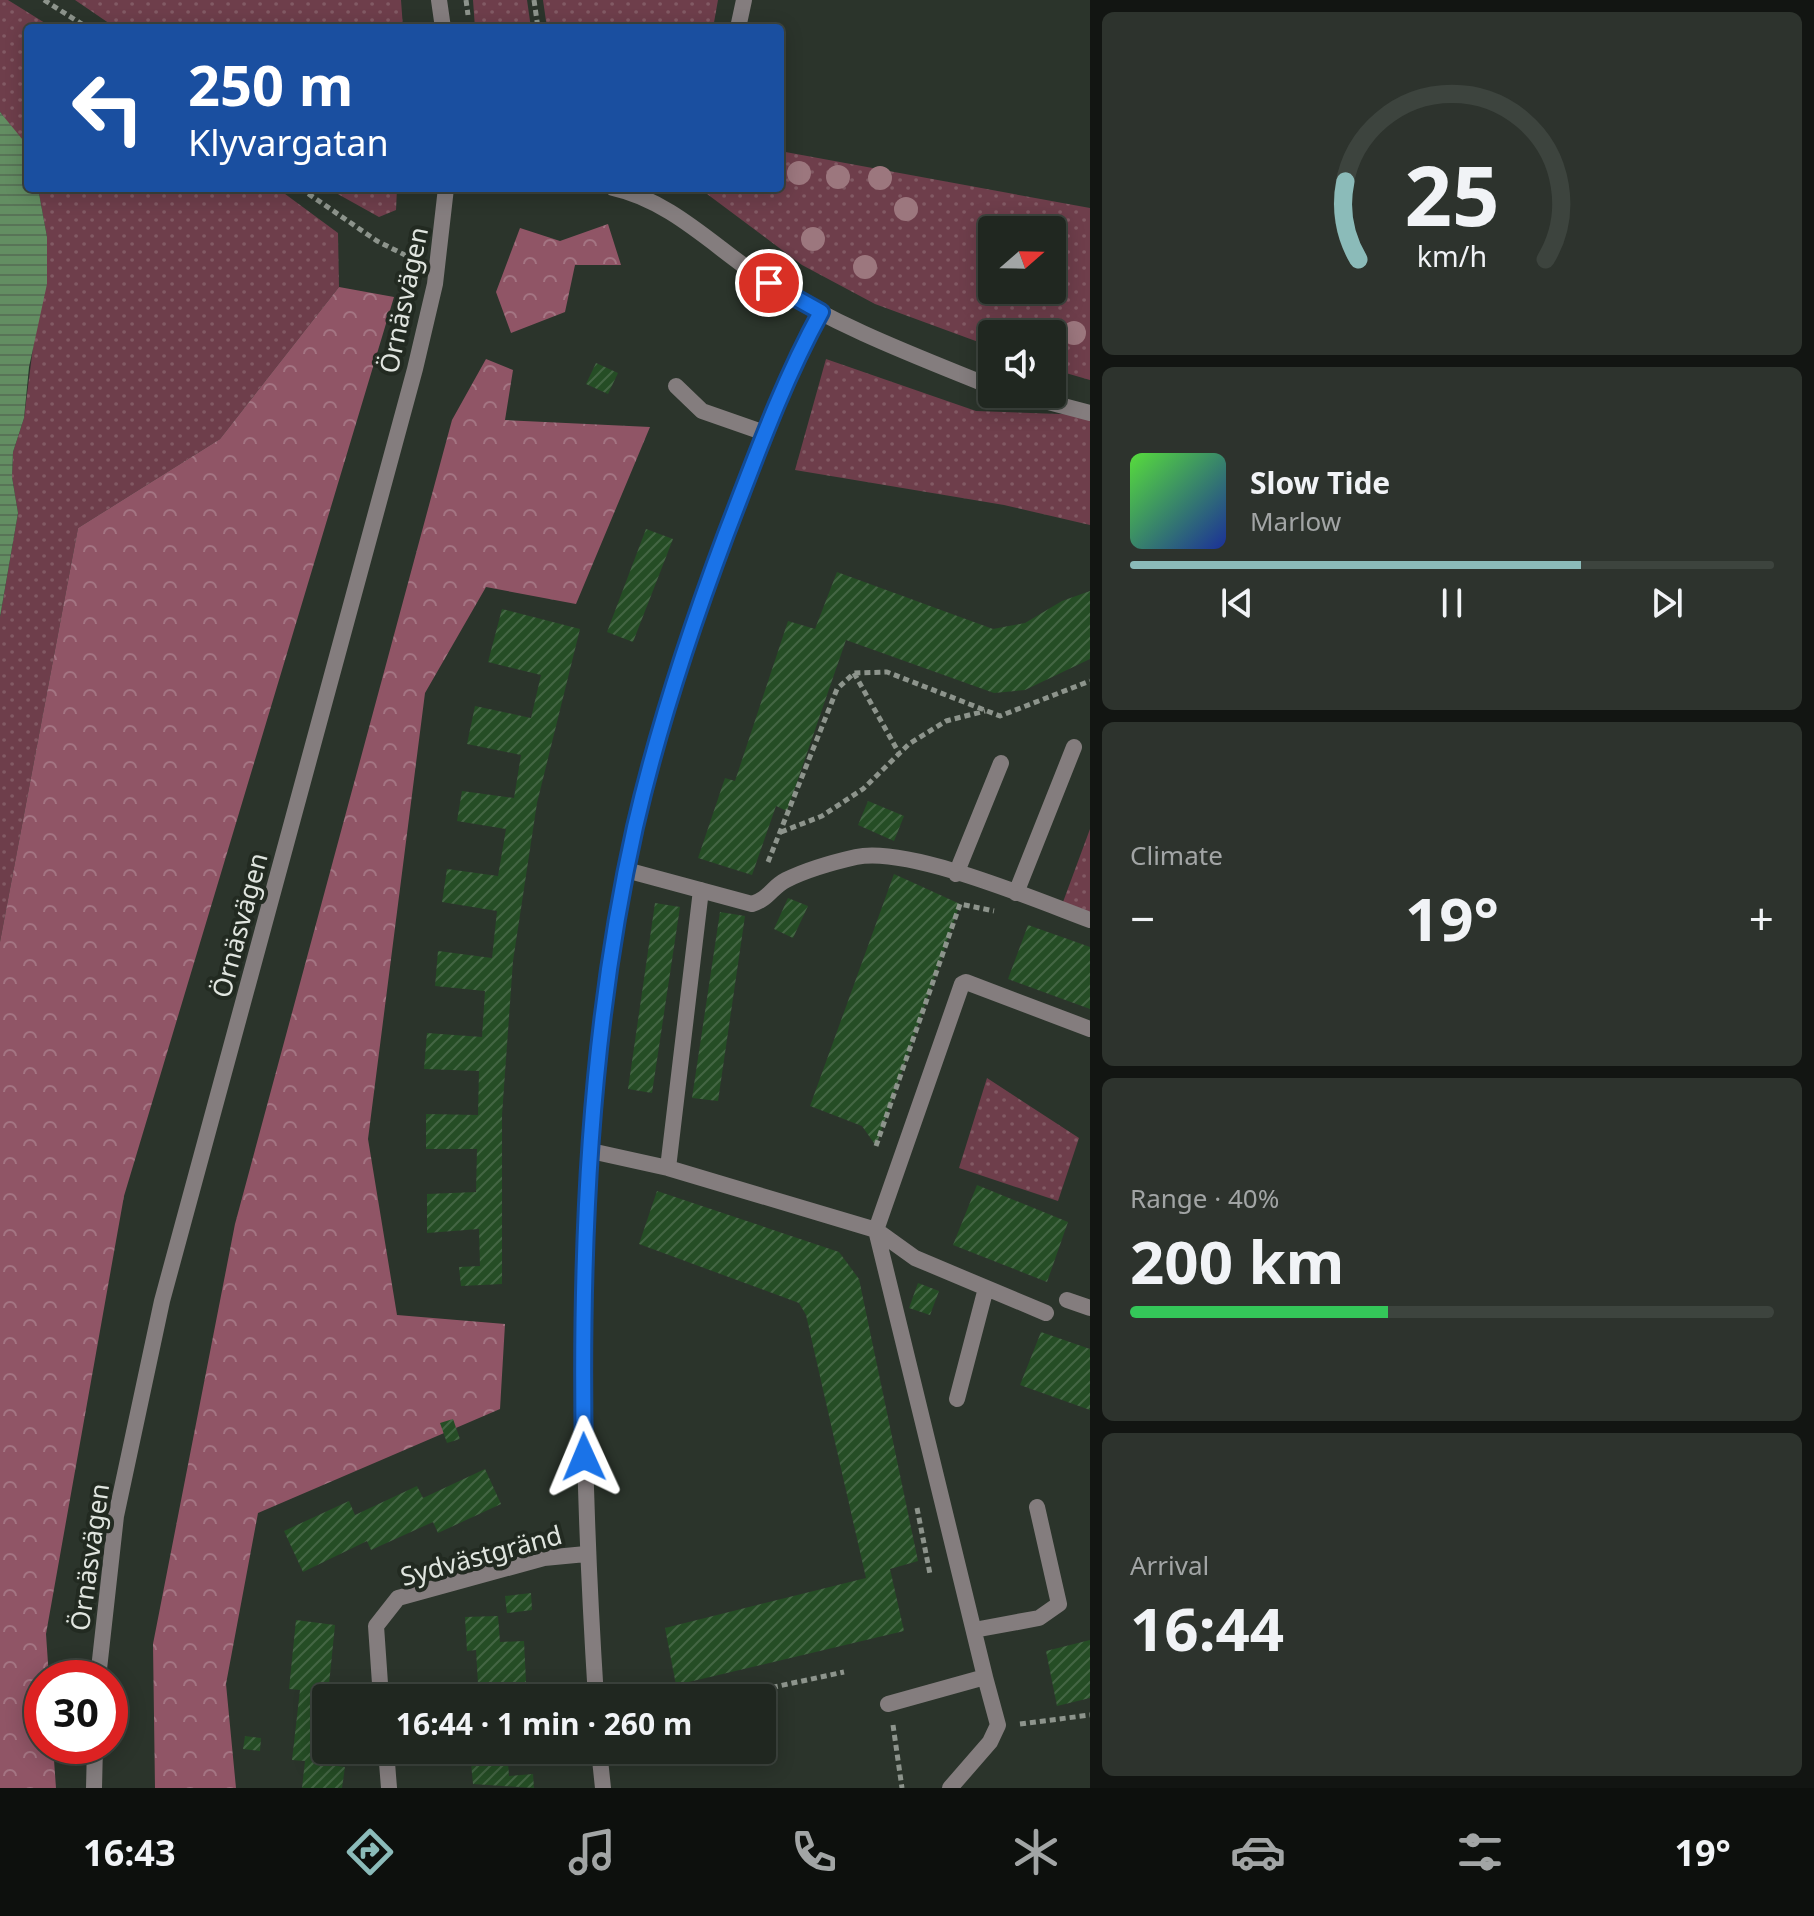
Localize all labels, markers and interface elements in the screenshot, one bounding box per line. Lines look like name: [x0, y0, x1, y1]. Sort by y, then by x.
text: 250 m: [188, 46, 353, 122]
icon: left: [56, 56, 160, 160]
text: Klyvargatan: [188, 118, 389, 167]
text: 25: [1404, 136, 1500, 249]
north arrow: [978, 216, 1066, 304]
map controls: [978, 216, 1066, 408]
street label: Örnäsvägen: [370, 224, 436, 376]
text: km/h: [1417, 236, 1487, 275]
pin: [735, 249, 803, 317]
icon: arrive: [747, 261, 791, 305]
button: sound: [978, 320, 1066, 408]
text: Slow Tide: [1250, 462, 1390, 503]
text: Marlow: [1250, 503, 1341, 539]
icon: previous: [1215, 581, 1259, 625]
icon: pause: [1430, 581, 1474, 625]
icon: next: [1645, 581, 1689, 625]
text: Climate: [1130, 837, 1223, 873]
street label: Örnäsvägen: [202, 849, 276, 1001]
text: 19°: [1405, 877, 1499, 959]
text: −: [1130, 888, 1155, 948]
text: +: [1749, 888, 1774, 948]
text: Range · 40%: [1130, 1180, 1279, 1216]
text: 200 km: [1130, 1220, 1344, 1302]
position arrow: [542, 1415, 626, 1499]
street label: Örnäsvägen: [61, 1481, 117, 1633]
street label: Sydvästgränd: [396, 1516, 566, 1594]
text: Arrival: [1130, 1547, 1209, 1583]
text: 16:44: [1130, 1587, 1284, 1669]
speed limit sign: 30: [24, 1660, 128, 1764]
text: 16:44 · 1 min · 260 m: [396, 1703, 692, 1744]
icon: directions: [342, 1824, 398, 1880]
icon: music: [564, 1824, 620, 1880]
icon: phone: [786, 1824, 842, 1880]
icon: climate: [1008, 1824, 1064, 1880]
icon: car: [1230, 1824, 1286, 1880]
icon: filters: [1452, 1824, 1508, 1880]
text: 16:43: [83, 1828, 176, 1877]
text: 19°: [1674, 1828, 1731, 1877]

